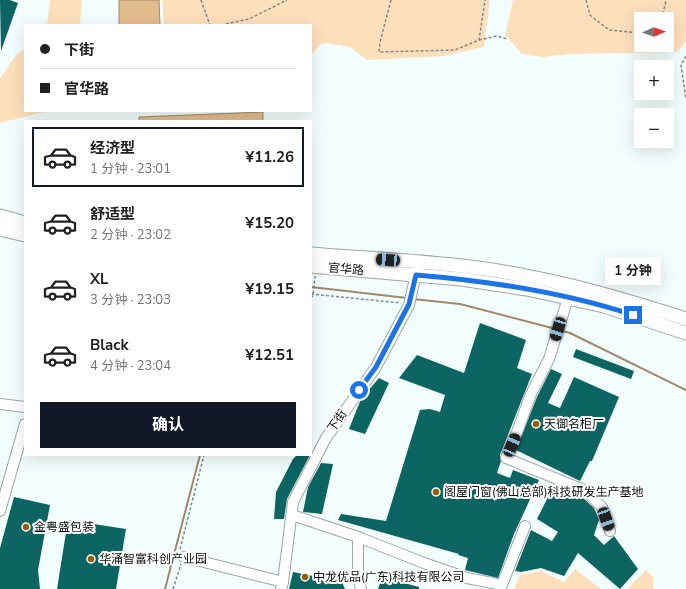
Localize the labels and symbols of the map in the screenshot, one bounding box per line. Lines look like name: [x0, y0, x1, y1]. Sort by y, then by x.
north arrow: [634, 12, 674, 52]
car: [376, 253, 400, 267]
callout: 1 分钟: [605, 257, 661, 285]
street label: 官华路: [327, 259, 365, 279]
route end: [624, 306, 642, 324]
car: [549, 316, 567, 342]
route start: [350, 381, 368, 399]
street label: 下街: [324, 407, 350, 435]
place label: 天御名柜厂: [544, 416, 604, 432]
marker: 天御名柜厂: [531, 419, 541, 429]
car: [502, 432, 522, 458]
place label: 阁屋门窗(佛山总部)科技研发生产基地: [444, 484, 644, 500]
marker: 阁屋门窗(佛山总部)科技研发生产基地: [431, 487, 441, 497]
car: [596, 506, 616, 532]
place label: 金粤盛包装: [34, 519, 94, 535]
marker: 金粤盛包装: [21, 522, 31, 532]
place label: 华涌智富科创产业园: [99, 551, 207, 567]
marker: 华涌智富科创产业园: [86, 554, 96, 564]
place label: 中龙优品(广东)科技有限公司: [313, 569, 465, 585]
marker: 中龙优品(广东)科技有限公司: [300, 572, 310, 582]

